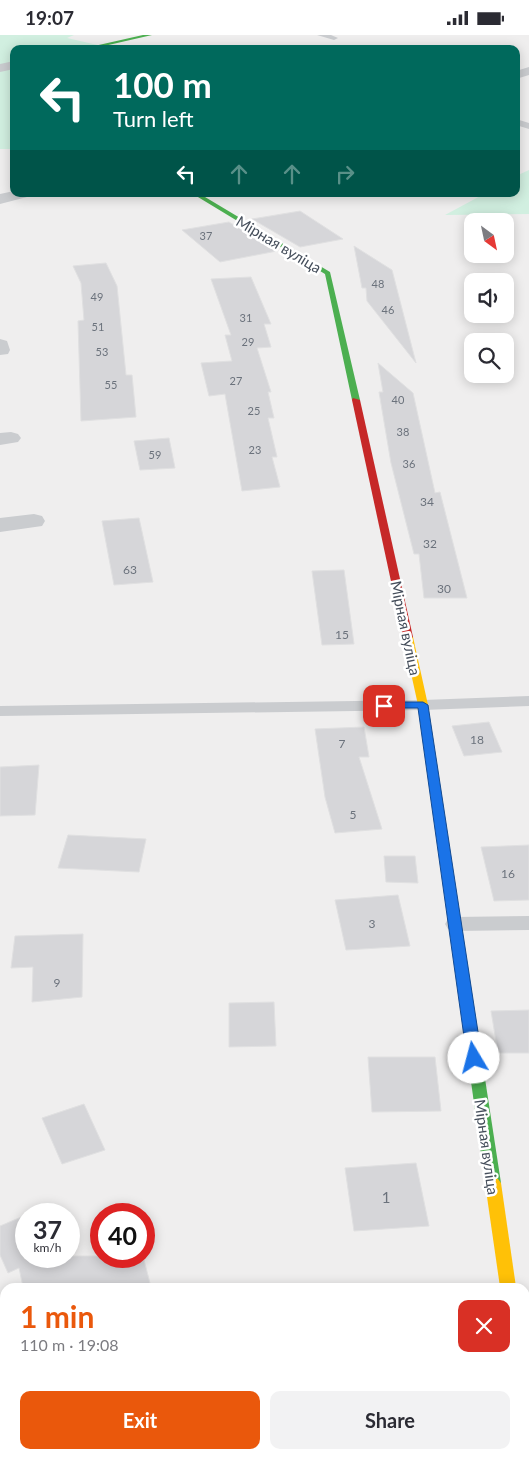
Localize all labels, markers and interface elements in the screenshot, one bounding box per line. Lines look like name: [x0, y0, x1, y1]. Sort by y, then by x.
text: 19:07: [25, 6, 74, 29]
text: 100 m: [113, 63, 212, 105]
icon: left: [30, 65, 95, 130]
text: Turn left: [113, 105, 194, 132]
icon: left: [172, 160, 200, 188]
icon: ahead: [225, 160, 253, 188]
icon: ahead: [278, 160, 306, 188]
icon: right: [331, 160, 359, 188]
street label: Мірная вуліца: [233, 212, 325, 276]
north arrow: [464, 213, 514, 263]
map controls: [464, 213, 514, 383]
house number: 37: [200, 229, 212, 242]
button: sound: [464, 273, 514, 323]
house number: 48: [372, 277, 384, 290]
house number: 49: [91, 290, 103, 303]
house number: 46: [382, 303, 394, 316]
house number: 31: [240, 311, 252, 324]
house number: 51: [92, 320, 104, 333]
button: search: [464, 333, 514, 383]
house number: 29: [242, 335, 254, 348]
house number: 53: [96, 345, 108, 358]
house number: 27: [230, 374, 242, 387]
house number: 55: [105, 378, 117, 391]
house number: 40: [392, 393, 405, 406]
house number: 25: [248, 404, 260, 417]
house number: 38: [397, 425, 409, 438]
house number: 23: [249, 443, 261, 456]
house number: 59: [149, 448, 161, 461]
house number: 36: [403, 457, 415, 470]
house number: 34: [420, 494, 434, 509]
house number: 32: [423, 536, 437, 551]
house number: 63: [123, 562, 137, 577]
street label: Мірная вуліца: [387, 579, 425, 677]
house number: 30: [437, 581, 451, 596]
house number: 15: [335, 627, 349, 642]
pin: [363, 685, 405, 727]
icon: arrive: [370, 692, 398, 720]
house number: 18: [470, 732, 484, 747]
house number: 7: [339, 736, 346, 751]
house number: 5: [350, 807, 357, 822]
house number: 16: [501, 866, 515, 881]
house number: 3: [369, 916, 376, 931]
house number: 9: [54, 975, 61, 990]
position arrow: [447, 1031, 499, 1083]
street label: Мірная вуліца: [471, 1098, 503, 1196]
house number: 1: [382, 1188, 390, 1206]
speed limit sign: 40: [90, 1203, 155, 1268]
text: 37: [33, 1214, 62, 1244]
text: km/h: [33, 1240, 62, 1255]
text: 1 min: [20, 1298, 94, 1334]
button: close: [458, 1300, 510, 1352]
text: 110 m · 19:08: [20, 1335, 119, 1354]
button: Exit: [20, 1391, 260, 1449]
button: Share: [270, 1391, 510, 1449]

